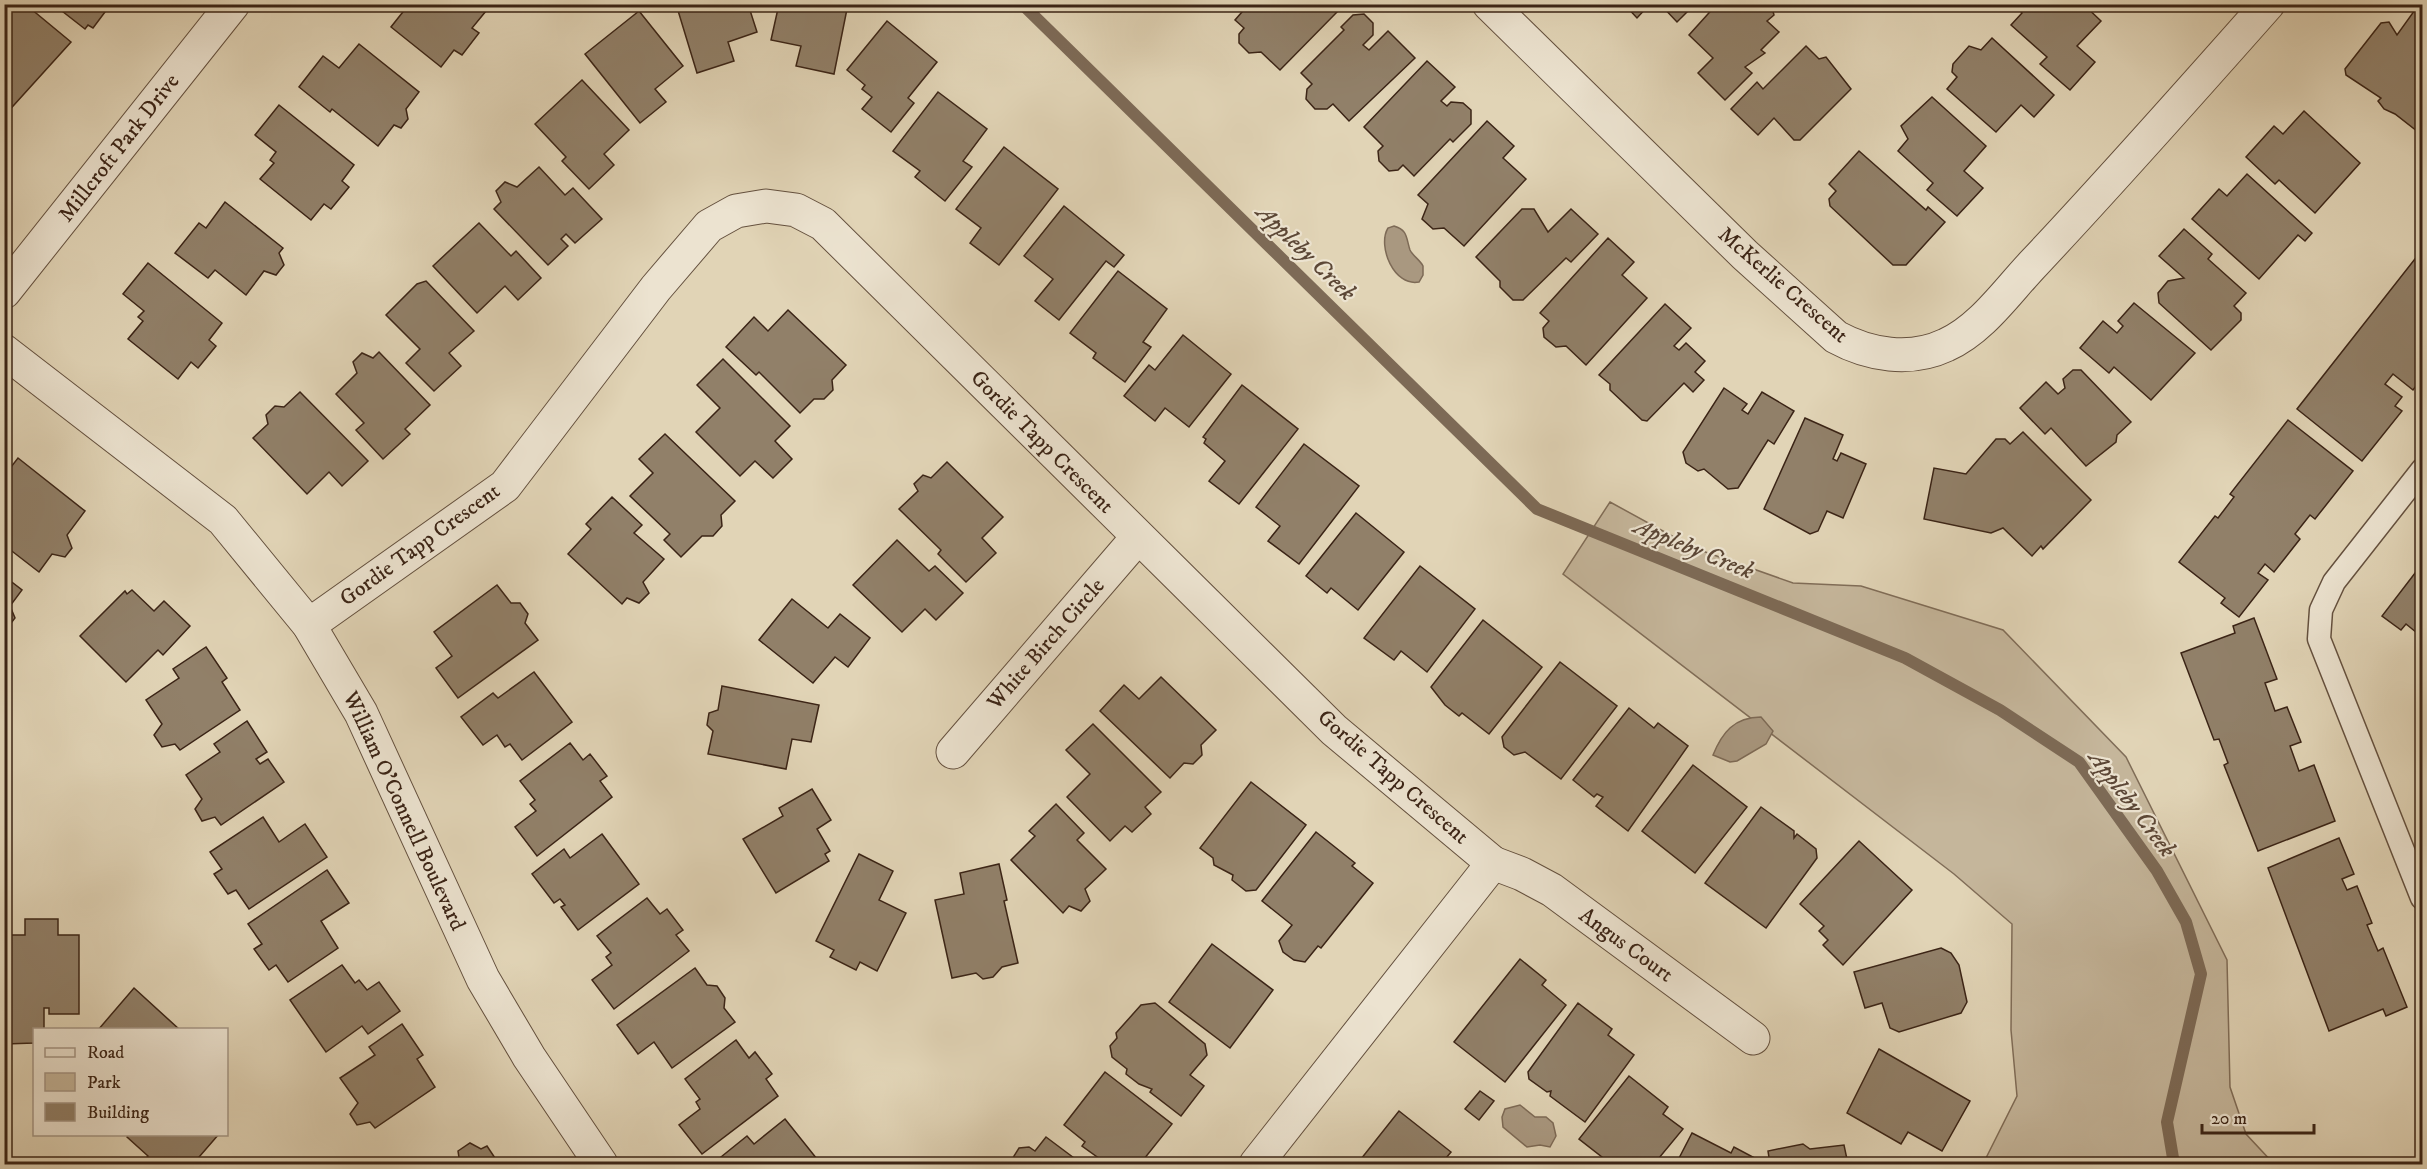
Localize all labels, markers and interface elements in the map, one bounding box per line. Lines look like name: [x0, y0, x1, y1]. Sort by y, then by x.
street label: Millcroft Park Drive: [53, 68, 185, 228]
water label: Appleby Creek: [1248, 196, 1362, 308]
street label: McKerlie Crescent: [1712, 221, 1854, 349]
street label: Gordie Tapp Crescent: [965, 365, 1119, 519]
street label: Gordie Tapp Crescent: [335, 478, 505, 612]
water label: Appleby Creek: [1627, 510, 1758, 587]
street label: White Birch Circle: [981, 573, 1110, 716]
street label: William O'Connell Boulevard: [336, 686, 471, 935]
street label: Gordie Tapp Crescent: [1312, 704, 1474, 850]
water label: Appleby Creek: [2080, 742, 2182, 864]
street label: Angus Court: [1574, 902, 1678, 988]
legend: [33, 1028, 228, 1136]
text: Road: [87, 1042, 124, 1064]
text: Park: [87, 1072, 121, 1094]
scale bar: [2202, 1097, 2314, 1135]
text: Building: [87, 1102, 149, 1124]
text: 20 m: [2211, 1108, 2247, 1130]

